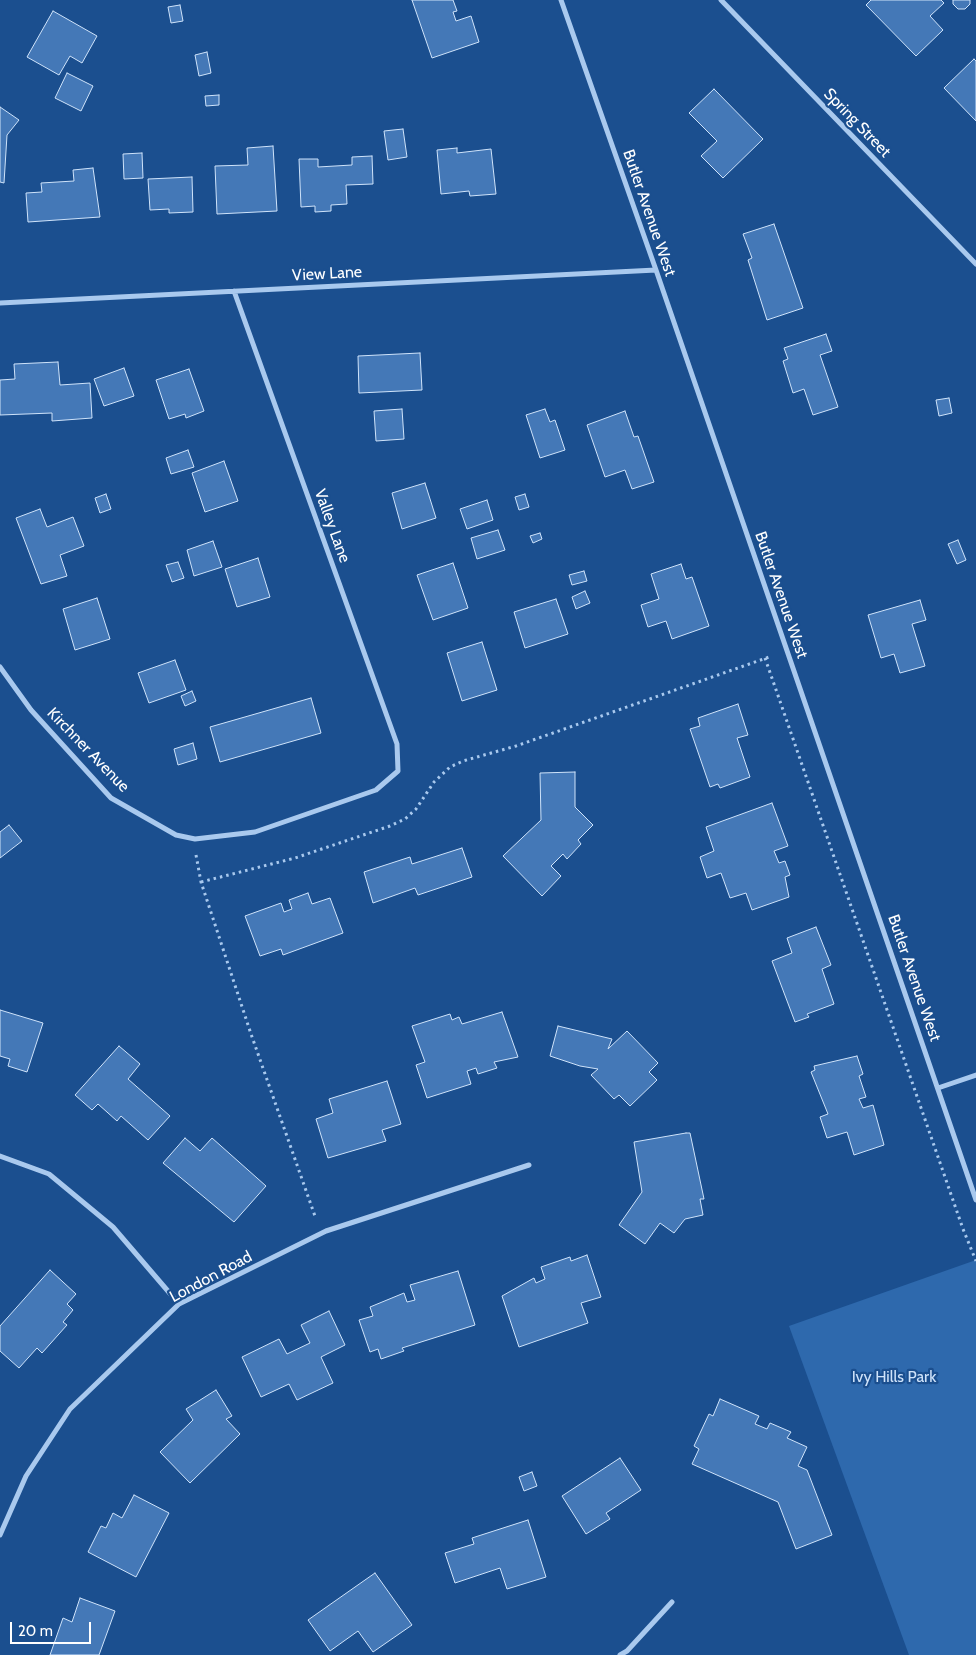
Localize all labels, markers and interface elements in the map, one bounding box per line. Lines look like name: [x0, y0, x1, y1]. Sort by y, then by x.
street label: Spring Street: [819, 85, 895, 161]
street label: Butler Avenue West: [618, 147, 680, 279]
street label: View Lane: [292, 263, 362, 285]
street label: Valley Lane: [310, 487, 354, 565]
street label: Butler Avenue West: [750, 529, 812, 661]
street label: Kirchner Avenue: [43, 704, 133, 796]
street label: Butler Avenue West: [883, 912, 945, 1044]
street label: London Road: [167, 1247, 255, 1307]
park label: Ivy Hills Park: [852, 1367, 936, 1387]
scale bar: [12, 1612, 94, 1644]
text: 20 m: [18, 1622, 53, 1640]

